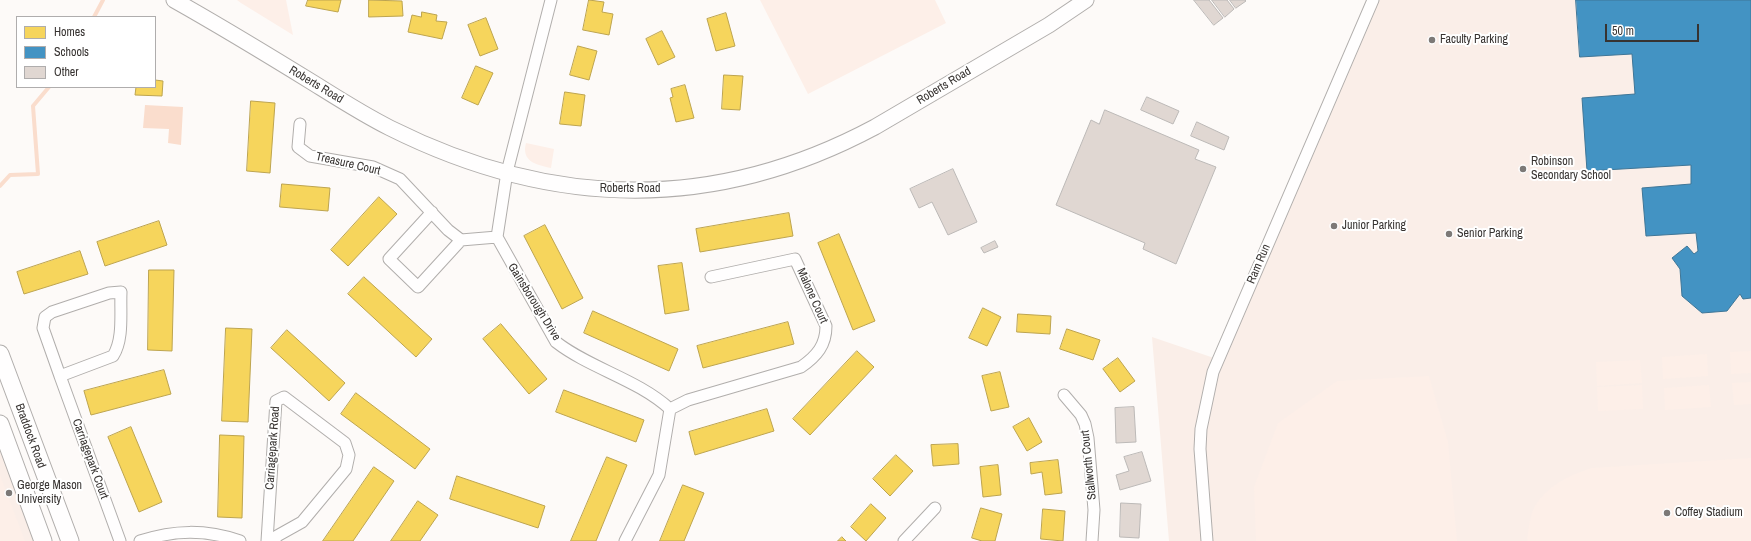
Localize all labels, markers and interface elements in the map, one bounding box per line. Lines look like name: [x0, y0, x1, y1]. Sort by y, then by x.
legend: [16, 16, 156, 88]
scale bar: [1607, 16, 1701, 42]
text: 50 m: [1612, 23, 1634, 39]
text: Homes: [54, 24, 85, 40]
place label: Faculty Parking: [1440, 33, 1508, 47]
marker: Faculty Parking: [1427, 35, 1437, 45]
text: Schools: [54, 44, 89, 60]
street label: Roberts Road: [286, 63, 346, 107]
text: Other: [54, 64, 79, 80]
street label: Roberts Road: [914, 64, 974, 108]
street label: Treasure Court: [314, 150, 382, 178]
place label: Robinson Secondary School: [1531, 155, 1611, 183]
marker: Robinson Secondary School: [1518, 164, 1528, 174]
street label: Roberts Road: [600, 182, 660, 196]
place label: Junior Parking: [1342, 219, 1406, 233]
marker: Junior Parking: [1329, 221, 1339, 231]
place label: Senior Parking: [1457, 227, 1523, 241]
marker: Senior Parking: [1444, 229, 1454, 239]
street label: Ram Run: [1244, 242, 1274, 286]
street label: Gainsborough Drive: [504, 261, 564, 343]
street label: Malone Court: [793, 266, 831, 326]
street label: Braddock Road: [12, 402, 48, 470]
street label: Carriagepark Road: [263, 406, 283, 490]
street label: Carriagepark Court: [69, 417, 111, 501]
street label: Stallworth Court: [1078, 429, 1100, 501]
place label: George Mason University: [17, 479, 82, 507]
marker: George Mason University: [4, 488, 14, 498]
place label: Coffey Stadium: [1675, 506, 1743, 520]
marker: Coffey Stadium: [1662, 508, 1672, 518]

